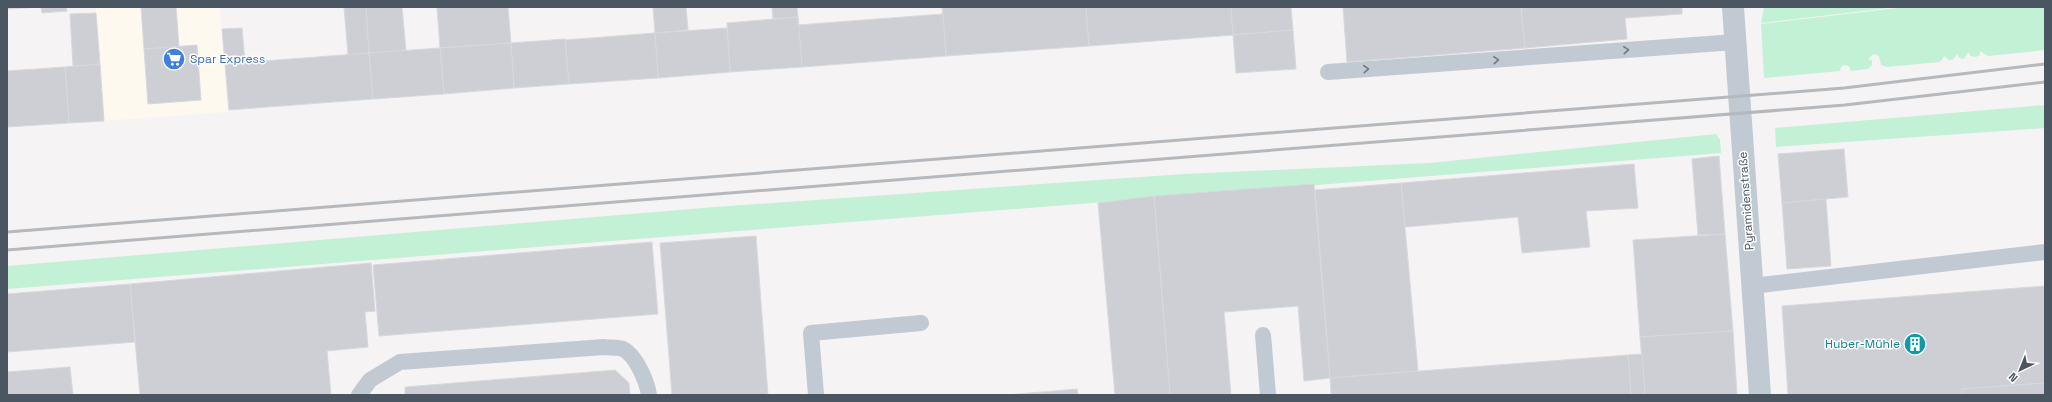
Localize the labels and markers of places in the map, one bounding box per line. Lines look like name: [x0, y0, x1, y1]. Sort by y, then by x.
supermarket icon: Spar Express: [161, 46, 187, 72]
place label: Spar Express: [190, 51, 265, 67]
building icon: Huber-Mühle: [1902, 331, 1928, 357]
place label: Huber-Mühle: [1825, 336, 1900, 352]

